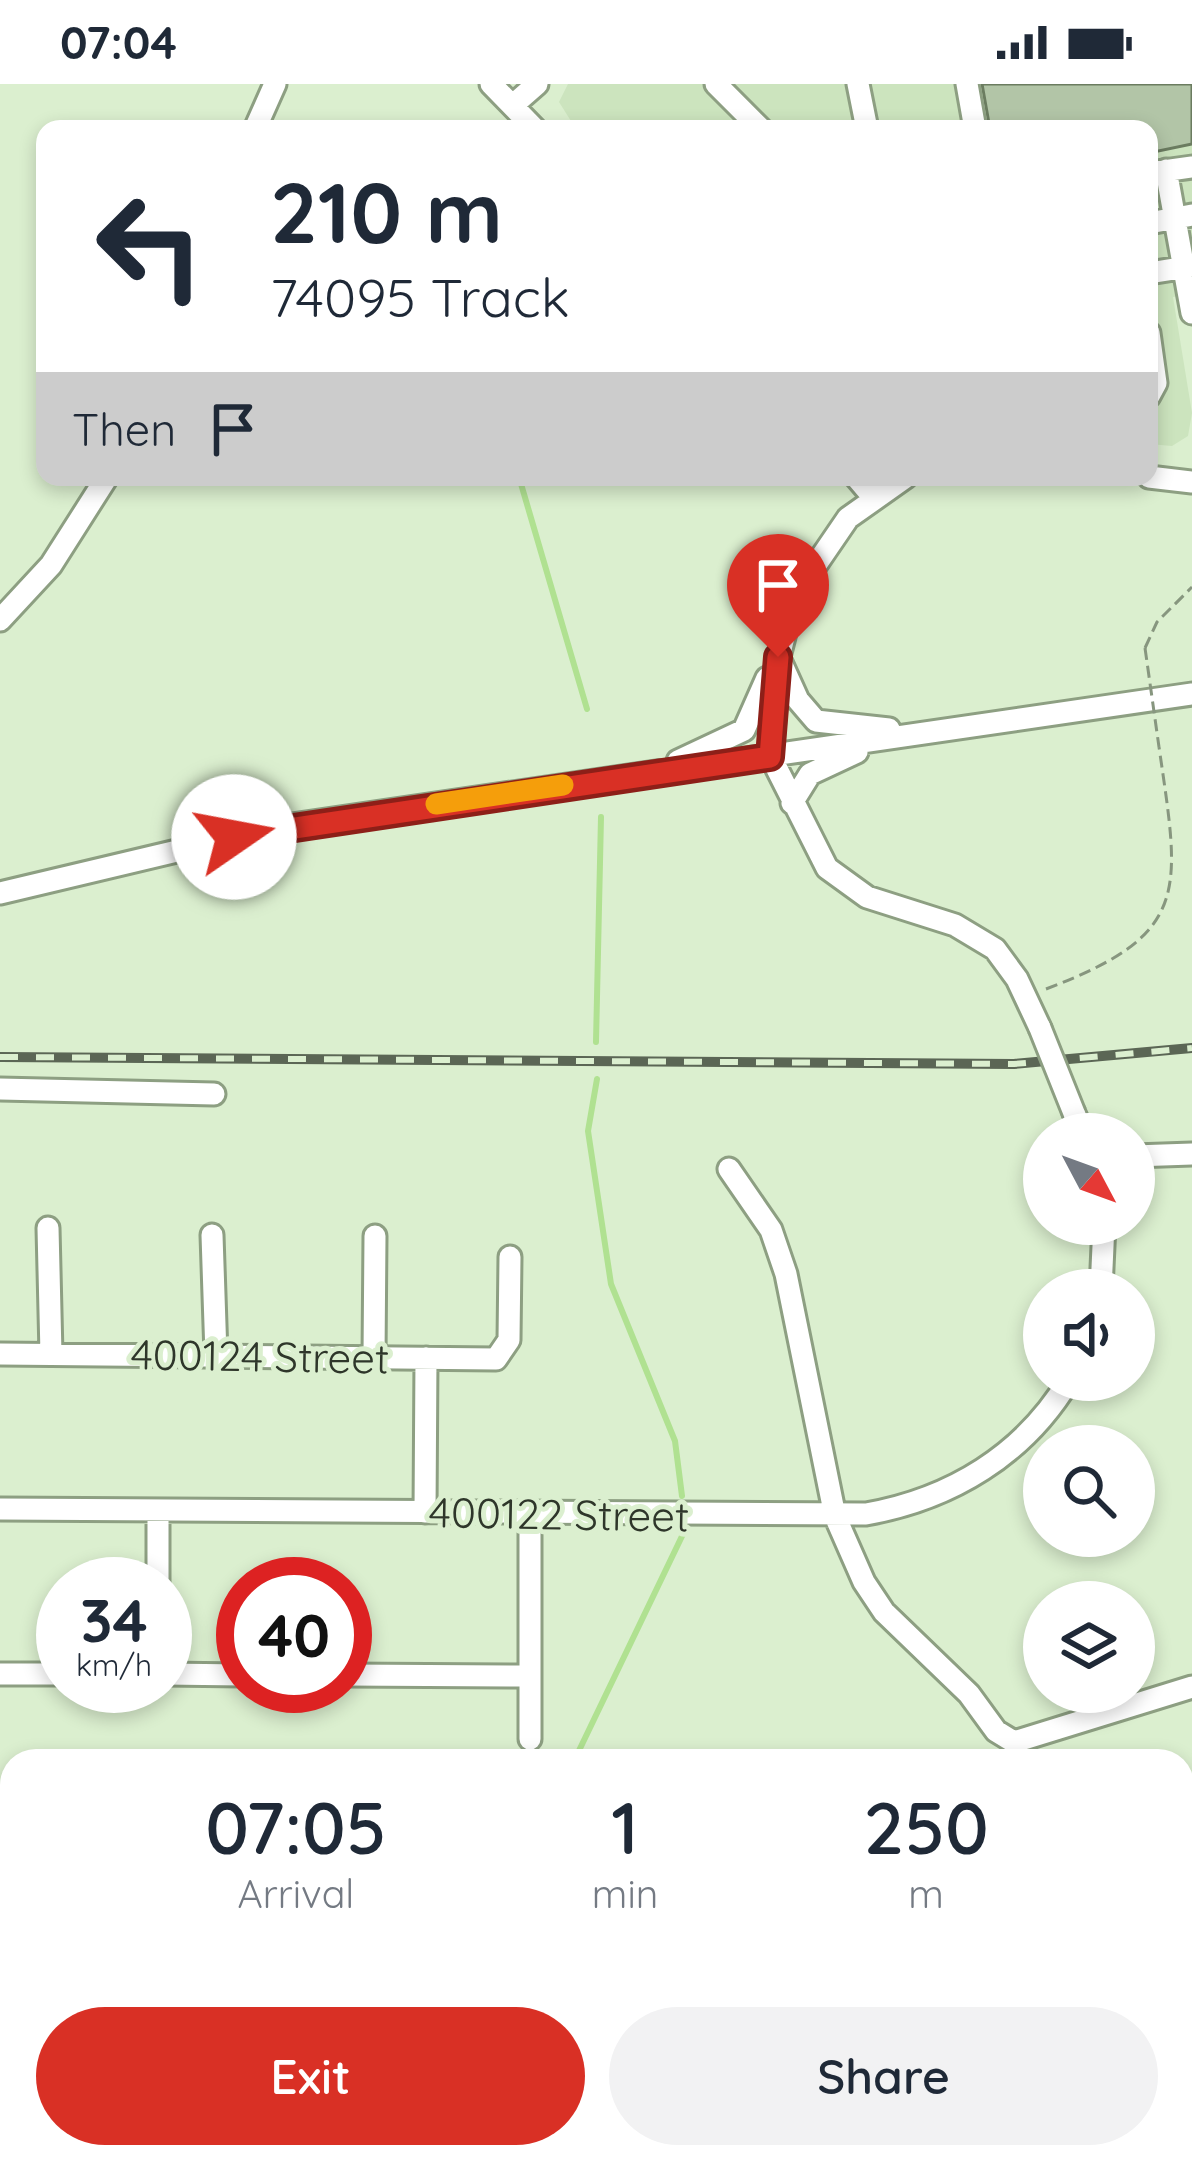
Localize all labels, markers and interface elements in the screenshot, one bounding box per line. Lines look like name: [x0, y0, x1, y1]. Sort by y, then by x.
text: 07:04: [60, 14, 177, 70]
text: 210 m: [270, 159, 503, 264]
icon: left: [72, 168, 228, 324]
text: 74095 Track: [270, 263, 570, 331]
icon: arrive: [200, 396, 266, 462]
text: Then: [72, 401, 176, 457]
pin: [727, 534, 829, 657]
icon: arrive: [745, 552, 811, 618]
position arrow: [171, 774, 297, 900]
north arrow: [1023, 1113, 1155, 1245]
map controls: [1023, 1113, 1155, 1713]
button: sound: [1023, 1269, 1155, 1401]
street label: 400124 Street: [130, 1327, 390, 1385]
button: search: [1023, 1425, 1155, 1557]
street label: 400122 Street: [428, 1485, 690, 1543]
speed limit sign: 40: [216, 1557, 372, 1713]
button: layers: [1023, 1581, 1155, 1713]
text: 34: [80, 1582, 148, 1657]
text: km/h: [76, 1646, 152, 1684]
text: 07:05: [205, 1782, 387, 1872]
text: 1: [611, 1782, 639, 1872]
text: 250: [864, 1782, 989, 1872]
text: Arrival: [238, 1869, 354, 1918]
text: min: [592, 1869, 658, 1918]
text: m: [908, 1869, 944, 1918]
button: Exit: [36, 2007, 585, 2145]
button: Share: [609, 2007, 1158, 2145]

